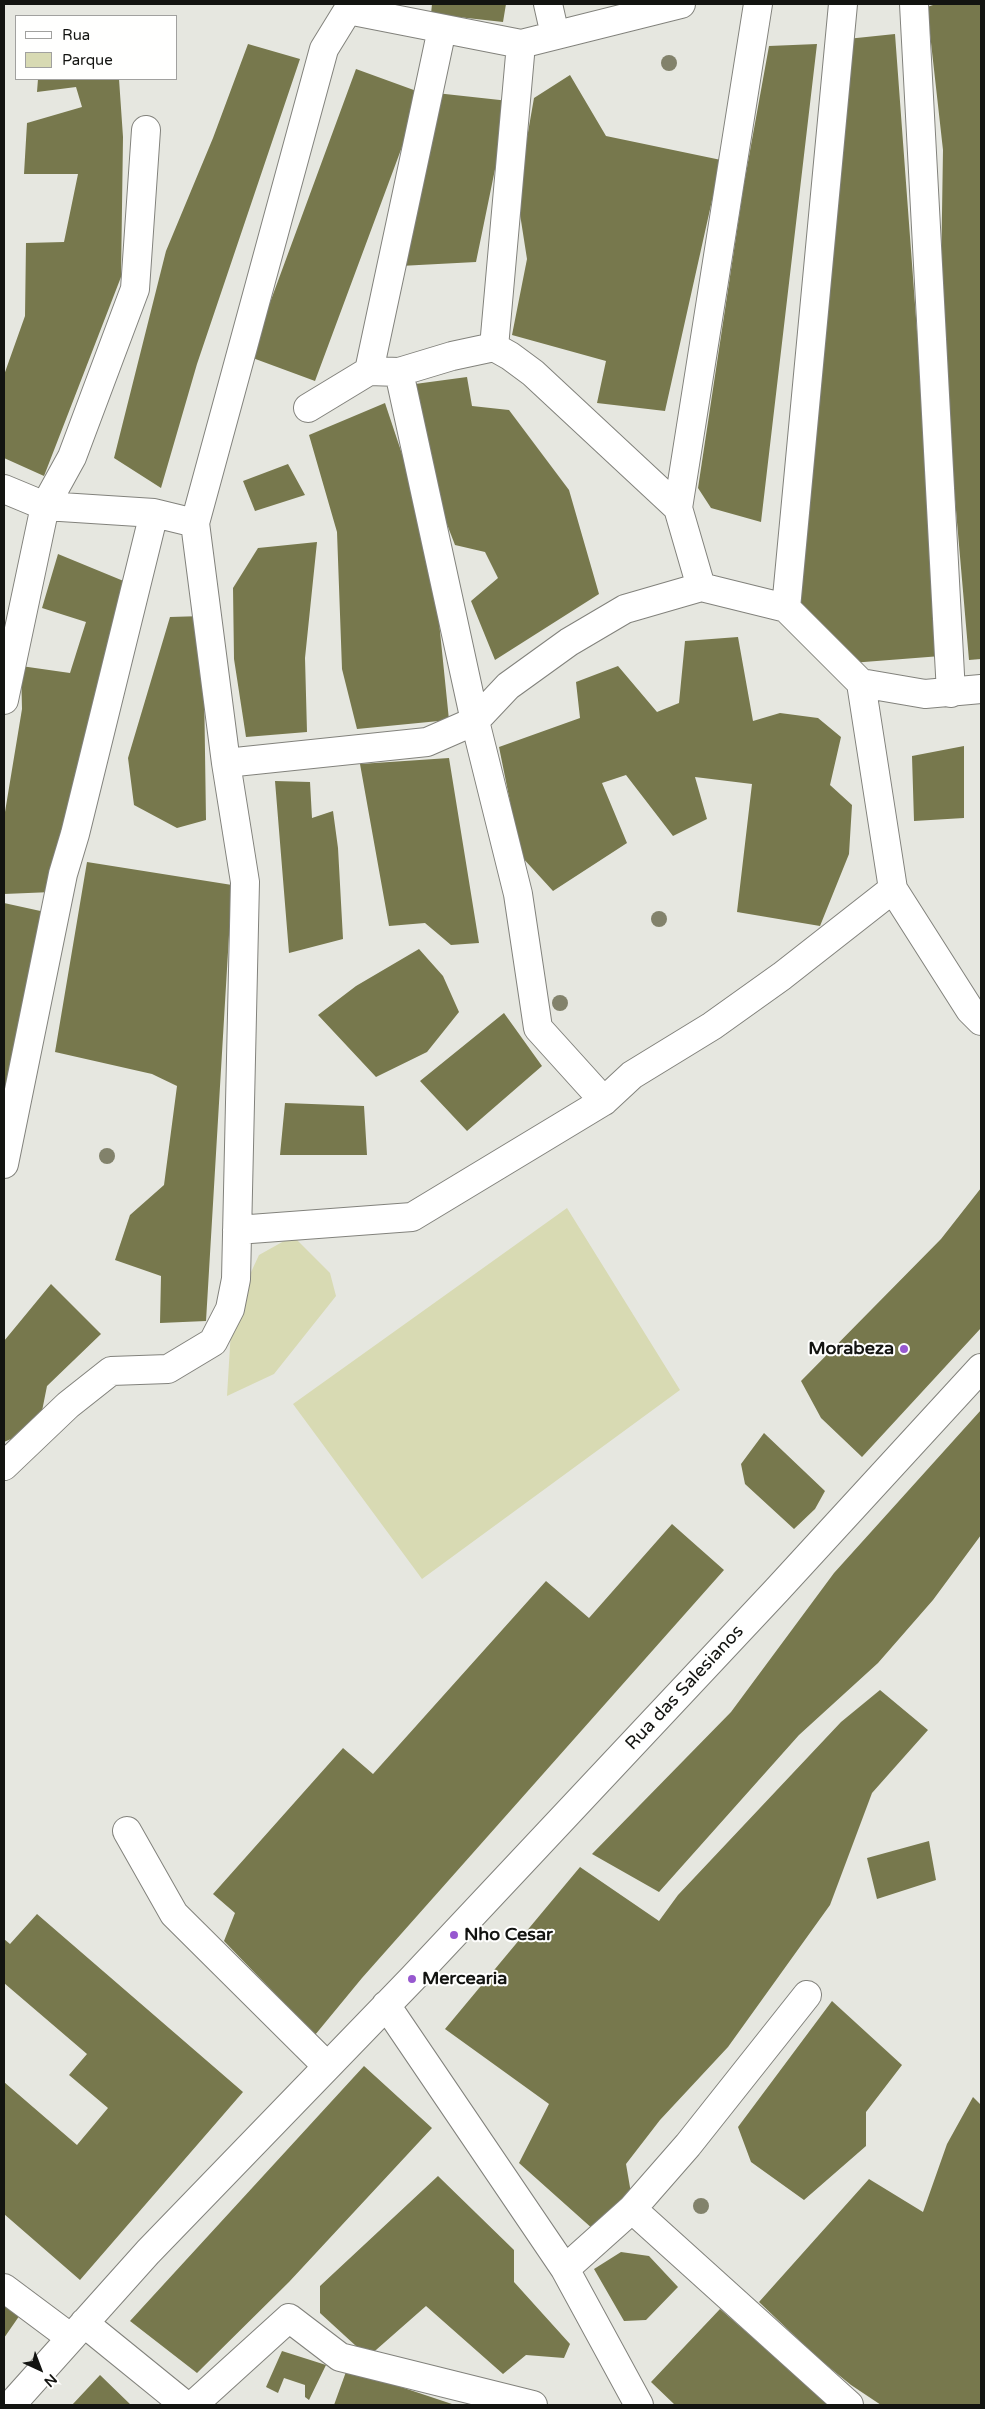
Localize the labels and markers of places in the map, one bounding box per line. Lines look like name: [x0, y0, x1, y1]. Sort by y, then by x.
place label: Morabeza: [808, 1338, 894, 1360]
marker: Morabeza: [898, 1343, 910, 1355]
place label: Nho Cesar: [464, 1924, 553, 1946]
marker: Nho Cesar: [448, 1929, 460, 1941]
place label: Mercearia: [422, 1968, 507, 1990]
marker: Mercearia: [406, 1973, 418, 1985]

